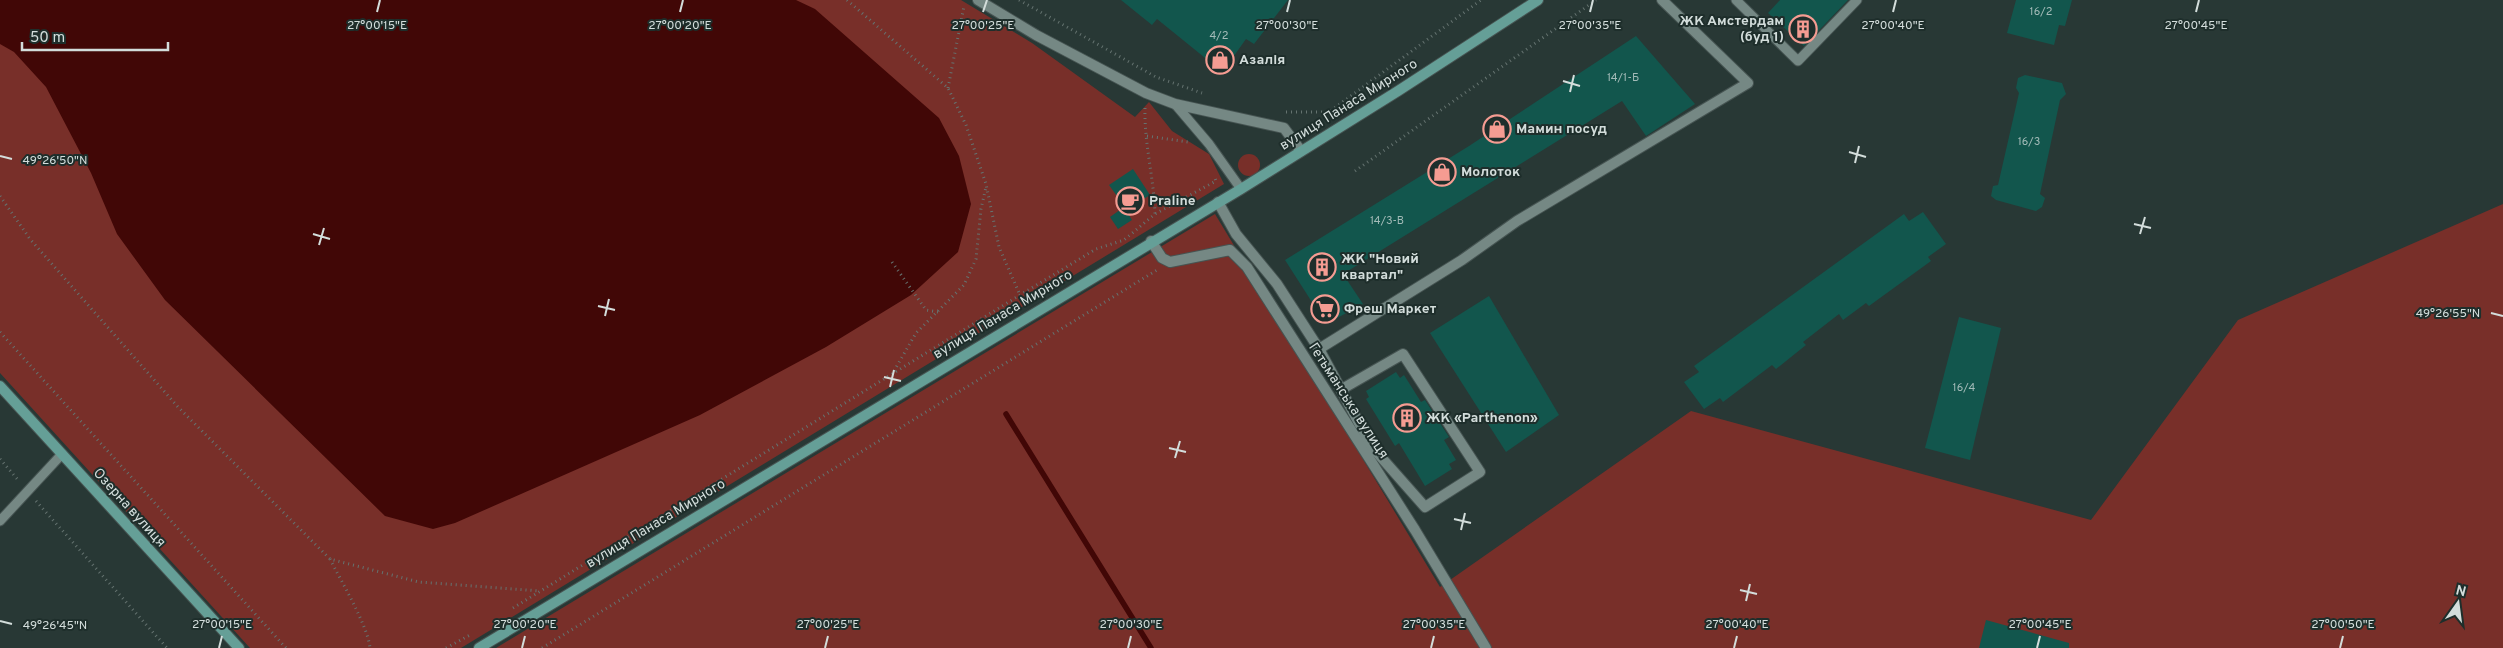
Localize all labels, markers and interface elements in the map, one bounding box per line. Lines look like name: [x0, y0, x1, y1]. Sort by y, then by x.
house number: 16/2: [2030, 5, 2052, 19]
place label: ЖК Амстердам (буд 1): [1680, 13, 1784, 46]
building icon: ЖК Амстердам (буд 1): [1788, 14, 1818, 44]
text: 27°00'15"E: [347, 18, 407, 34]
text: 27°00'20"E: [648, 18, 712, 34]
text: 27°00'25"E: [951, 18, 1015, 34]
text: 27°00'30"E: [1255, 18, 1319, 34]
text: 27°00'35"E: [1559, 18, 1621, 34]
text: 27°00'40"E: [1861, 18, 1925, 34]
text: 27°00'45"E: [2164, 18, 2228, 34]
scale bar: [22, 20, 169, 52]
text: 50 m: [30, 29, 65, 48]
house number: 4/2: [1210, 29, 1228, 43]
shop icon: Азалія: [1205, 45, 1235, 75]
place label: Азалія: [1239, 52, 1285, 69]
street label: вулиця Панаса Мирного: [1277, 55, 1421, 154]
house number: 14/1-Б: [1607, 71, 1639, 85]
shop icon: Мамин посуд: [1482, 114, 1512, 144]
place label: Мамин посуд: [1516, 121, 1607, 138]
house number: 16/3: [2018, 135, 2040, 149]
text: 49°26'50"N: [23, 153, 87, 169]
shop icon: Молоток: [1427, 157, 1457, 187]
place label: Молоток: [1461, 164, 1520, 181]
cafe icon: Praline: [1115, 186, 1145, 216]
place label: Praline: [1149, 193, 1196, 210]
house number: 14/3-В: [1370, 214, 1404, 228]
place label: ЖК "Новий квартал": [1341, 251, 1419, 284]
building icon: ЖК "Новий квартал": [1307, 252, 1337, 282]
street label: вулиця Панаса Мирного: [930, 267, 1076, 363]
supermarket icon: Фреш Маркет: [1310, 294, 1340, 324]
place label: Фреш Маркет: [1344, 301, 1437, 318]
text: 49°26'55"N: [2416, 306, 2480, 322]
street label: Гетьманська вулиця: [1304, 340, 1392, 462]
house number: 16/4: [1953, 381, 1976, 395]
building icon: ЖК «Parthenon»: [1392, 403, 1422, 433]
place label: ЖК «Parthenon»: [1426, 410, 1538, 427]
street label: Озерна вулиця: [89, 465, 169, 551]
street label: вулиця Панаса Мирного: [583, 476, 729, 572]
north arrow: [2433, 578, 2483, 628]
text: N: [2454, 582, 2468, 601]
text: 27°00'15"E: [192, 617, 252, 633]
text: 27°00'20"E: [493, 617, 557, 633]
text: 27°00'25"E: [796, 617, 860, 633]
text: 27°00'30"E: [1099, 617, 1163, 633]
text: 27°00'35"E: [1403, 617, 1465, 633]
text: 27°00'40"E: [1705, 617, 1769, 633]
text: 27°00'45"E: [2008, 617, 2072, 633]
text: 27°00'50"E: [2311, 617, 2375, 633]
text: 49°26'45"N: [23, 618, 87, 634]

